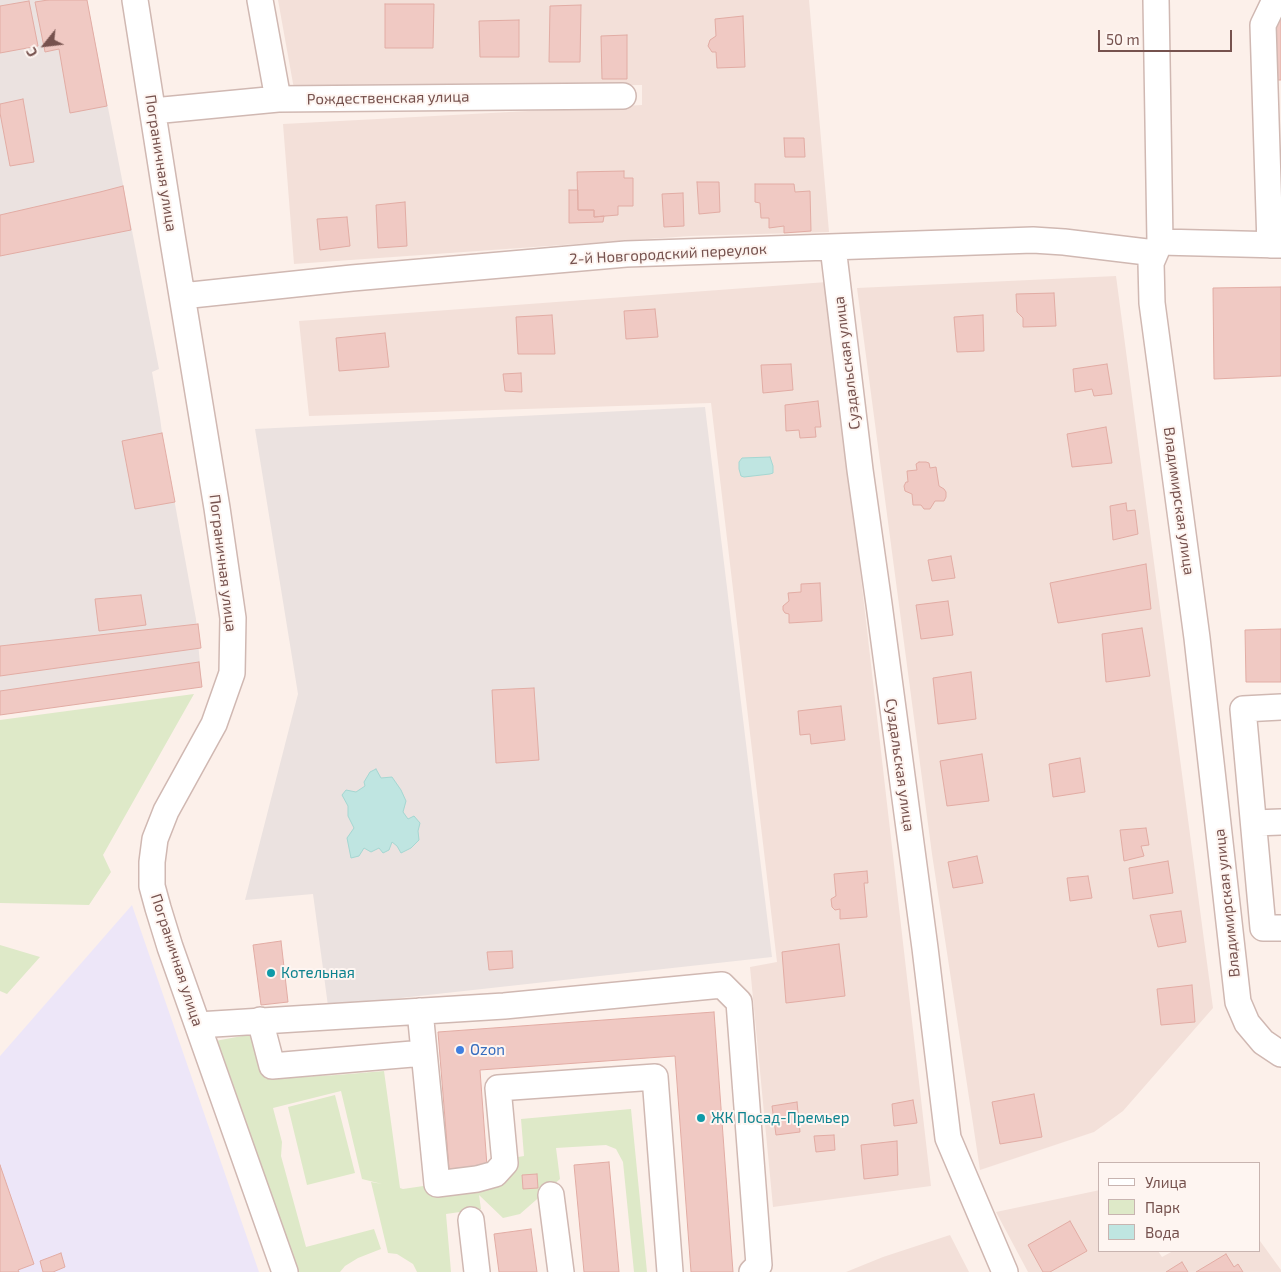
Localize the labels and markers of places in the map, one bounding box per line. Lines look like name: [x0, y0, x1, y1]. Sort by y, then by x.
place label: Котельная: [281, 964, 355, 982]
marker: Котельная: [265, 967, 277, 979]
place label: Ozon: [470, 1041, 505, 1059]
marker: Ozon: [454, 1044, 466, 1056]
place label: ЖК Посад-Премьер: [711, 1109, 849, 1127]
marker: ЖК Посад-Премьер: [695, 1112, 707, 1124]

